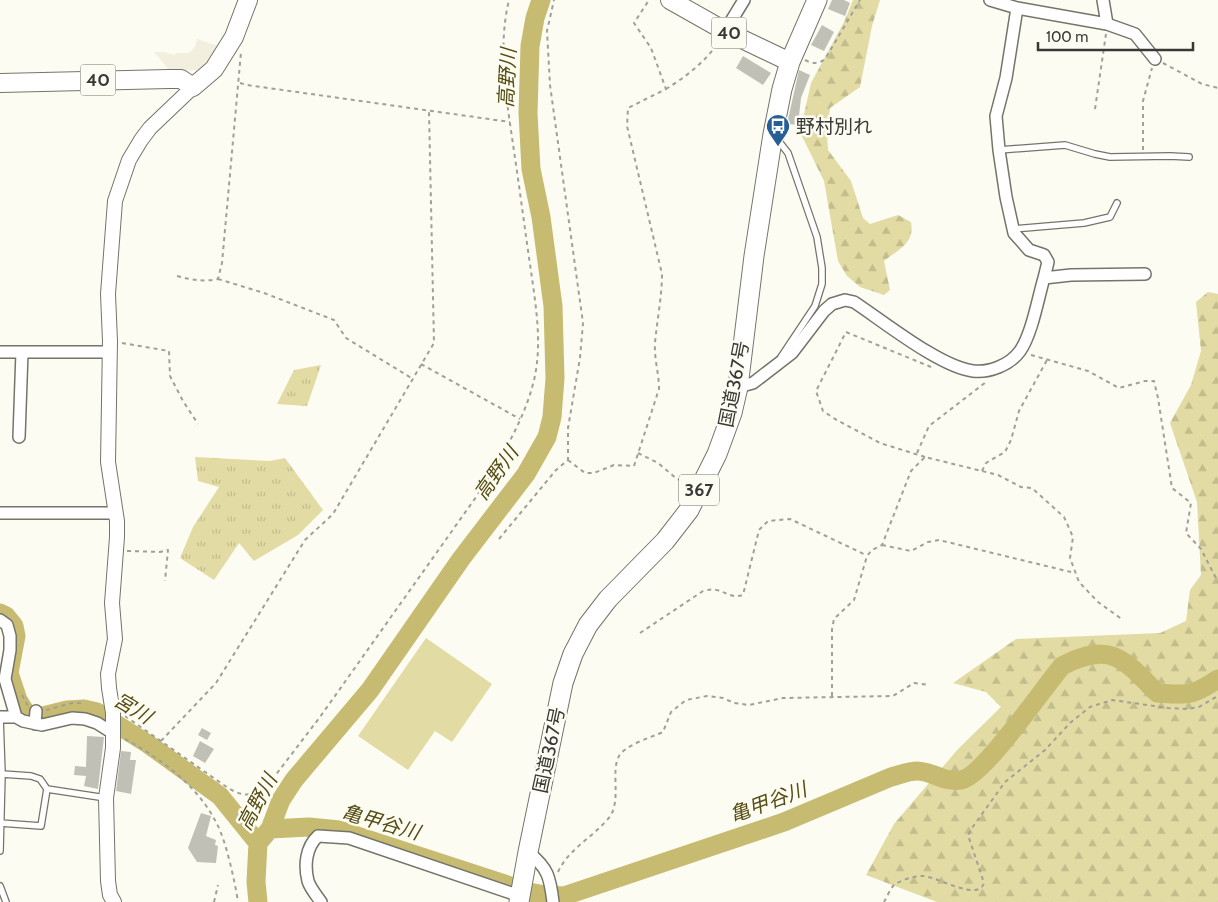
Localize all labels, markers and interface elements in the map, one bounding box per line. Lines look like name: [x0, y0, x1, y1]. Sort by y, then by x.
road number: 40: [712, 17, 746, 48]
scale bar: [1038, 20, 1193, 52]
text: 100 m: [1046, 28, 1088, 46]
water label: 高野川: [493, 45, 521, 109]
road number: 40: [80, 64, 116, 96]
bus stop icon: 野村別れ: [765, 113, 791, 147]
place label: 野村別れ: [796, 115, 872, 138]
street label: 国道367号: [714, 339, 754, 429]
water label: 高野川: [469, 440, 524, 504]
road number: 367: [679, 474, 719, 506]
water label: 宮川: [110, 687, 158, 730]
street label: 国道367号: [529, 705, 569, 795]
water label: 高野川: [232, 768, 283, 834]
water label: 亀甲谷川: [726, 776, 812, 827]
water label: 亀甲谷川: [339, 799, 425, 845]

